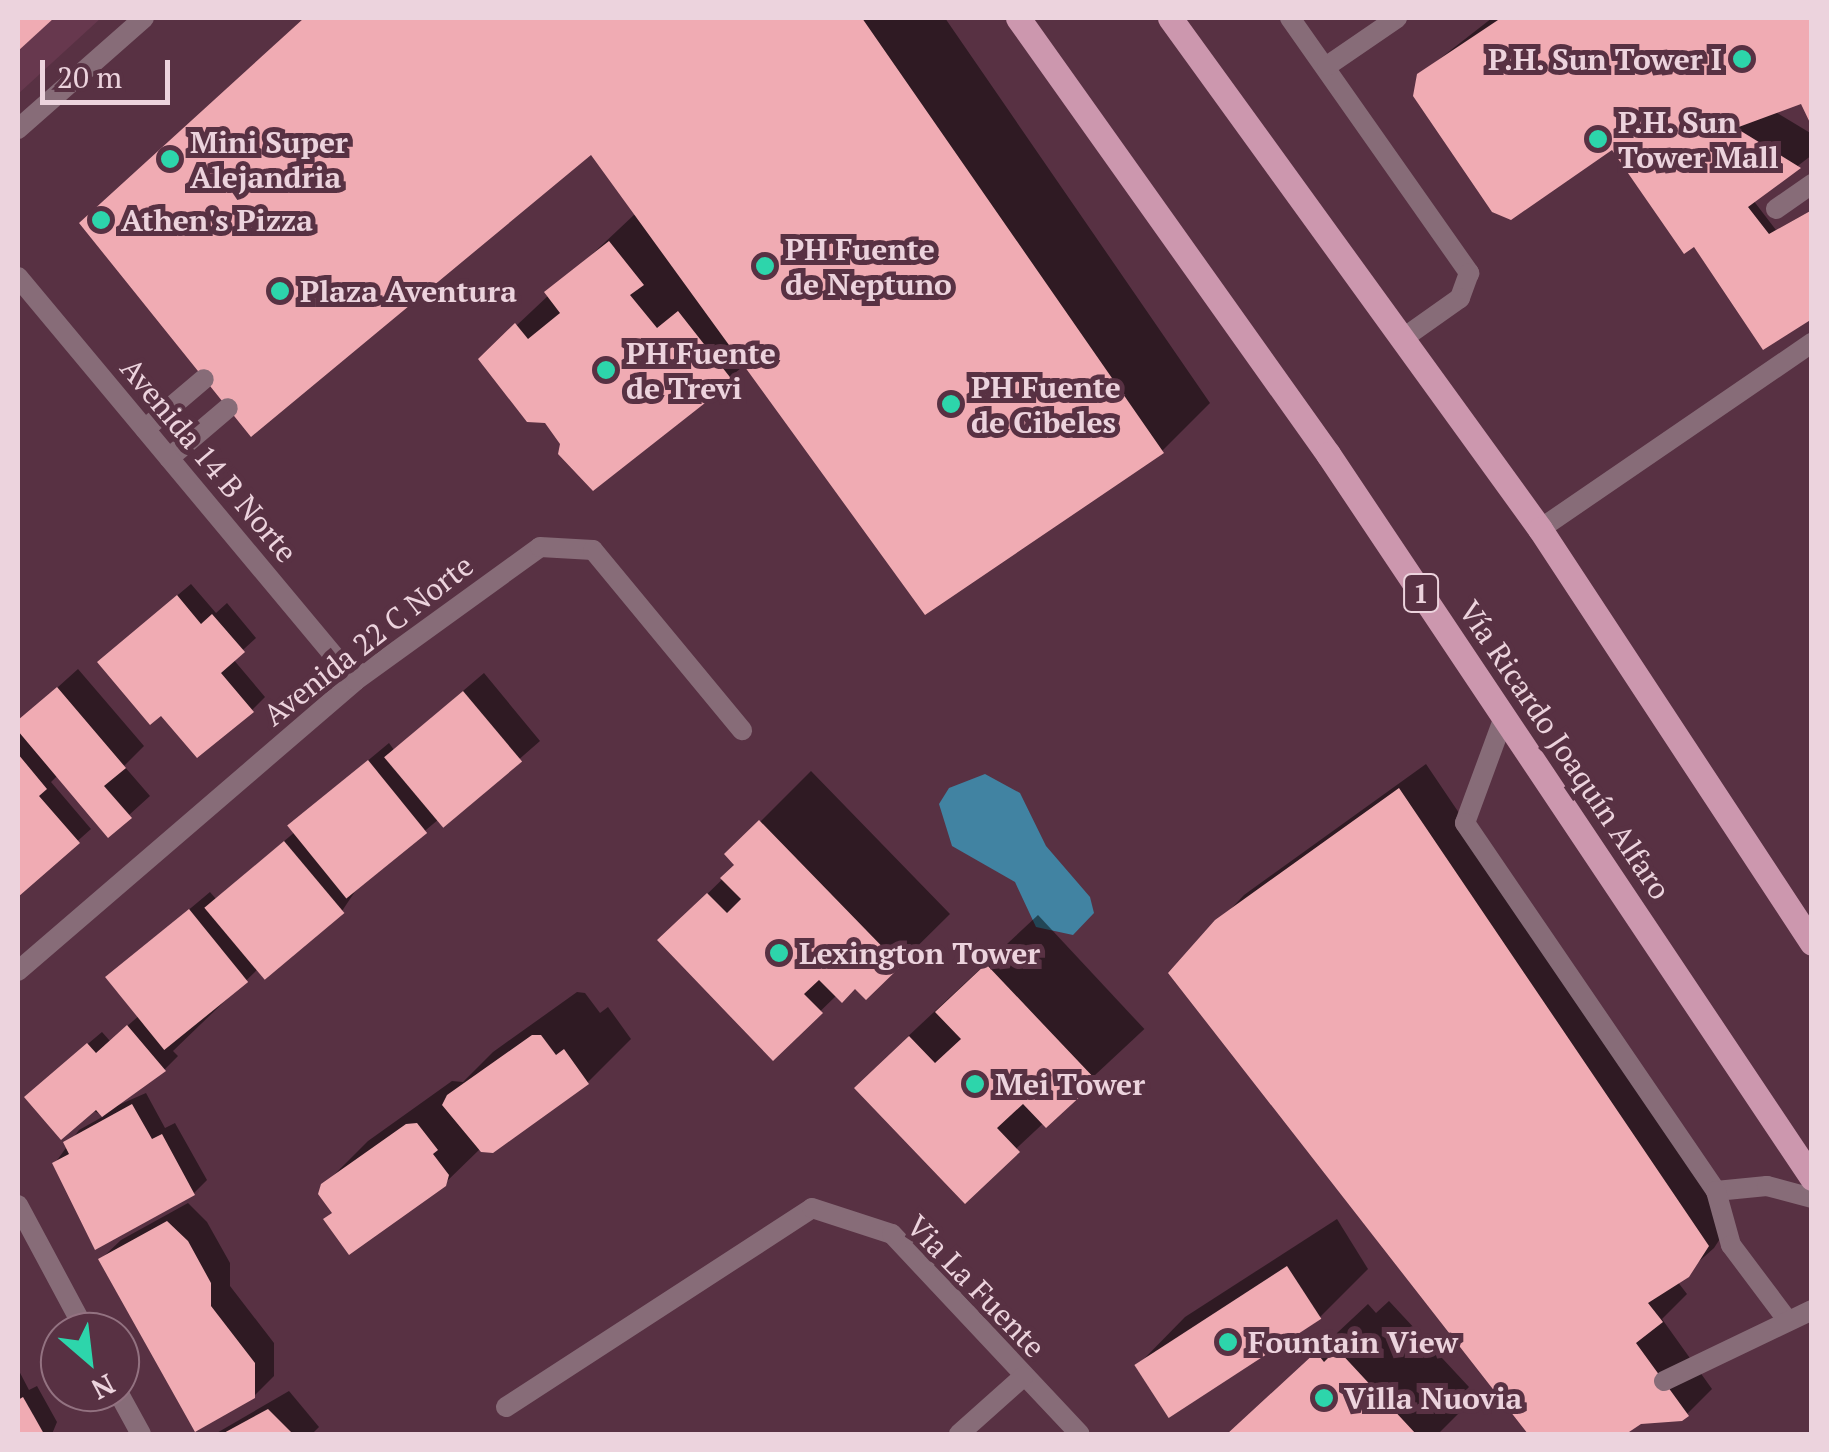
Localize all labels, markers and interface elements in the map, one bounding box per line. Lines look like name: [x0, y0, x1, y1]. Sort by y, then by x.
scale bar: [45, 40, 175, 102]
place label: P.H. Sun Tower I: [1487, 41, 1722, 77]
marker: P.H. Sun Tower I: [1731, 48, 1753, 70]
text: 20 m: [57, 57, 122, 97]
place label: P.H. Sun Tower Mall: [1618, 104, 1779, 174]
place label: Mini Super Alejandria: [190, 124, 348, 194]
marker: P.H. Sun Tower Mall: [1587, 128, 1609, 150]
marker: Mini Super Alejandria: [159, 148, 181, 170]
place label: Athen's Pizza: [121, 202, 313, 238]
marker: Athen's Pizza: [90, 209, 112, 231]
place label: PH Fuente de Neptuno: [785, 231, 952, 302]
marker: PH Fuente de Neptuno: [754, 255, 776, 277]
place label: Plaza Aventura: [300, 273, 517, 309]
marker: Plaza Aventura: [269, 280, 291, 302]
place label: PH Fuente de Trevi: [626, 335, 776, 406]
street label: Avenida 14 B Norte: [113, 351, 305, 569]
marker: PH Fuente de Trevi: [595, 359, 617, 381]
place label: PH Fuente de Cibeles: [971, 369, 1121, 440]
marker: PH Fuente de Cibeles: [940, 393, 962, 415]
street label: Avenida 22 C Norte: [256, 547, 480, 733]
road number: 1: [1401, 570, 1441, 616]
street label: Vía Ricardo Joaquín Alfaro: [1451, 594, 1679, 906]
place label: Lexington Tower: [799, 935, 1040, 971]
marker: Lexington Tower: [768, 942, 790, 964]
place label: Mei Tower: [995, 1066, 1145, 1102]
marker: Mei Tower: [964, 1073, 986, 1095]
street label: Via La Fuente: [899, 1207, 1053, 1365]
north arrow: [40, 1312, 140, 1412]
place label: Fountain View: [1248, 1324, 1458, 1360]
marker: Fountain View: [1217, 1331, 1239, 1353]
text: N: [85, 1366, 121, 1408]
place label: Villa Nuovia: [1344, 1380, 1522, 1416]
marker: Villa Nuovia: [1313, 1387, 1335, 1409]

